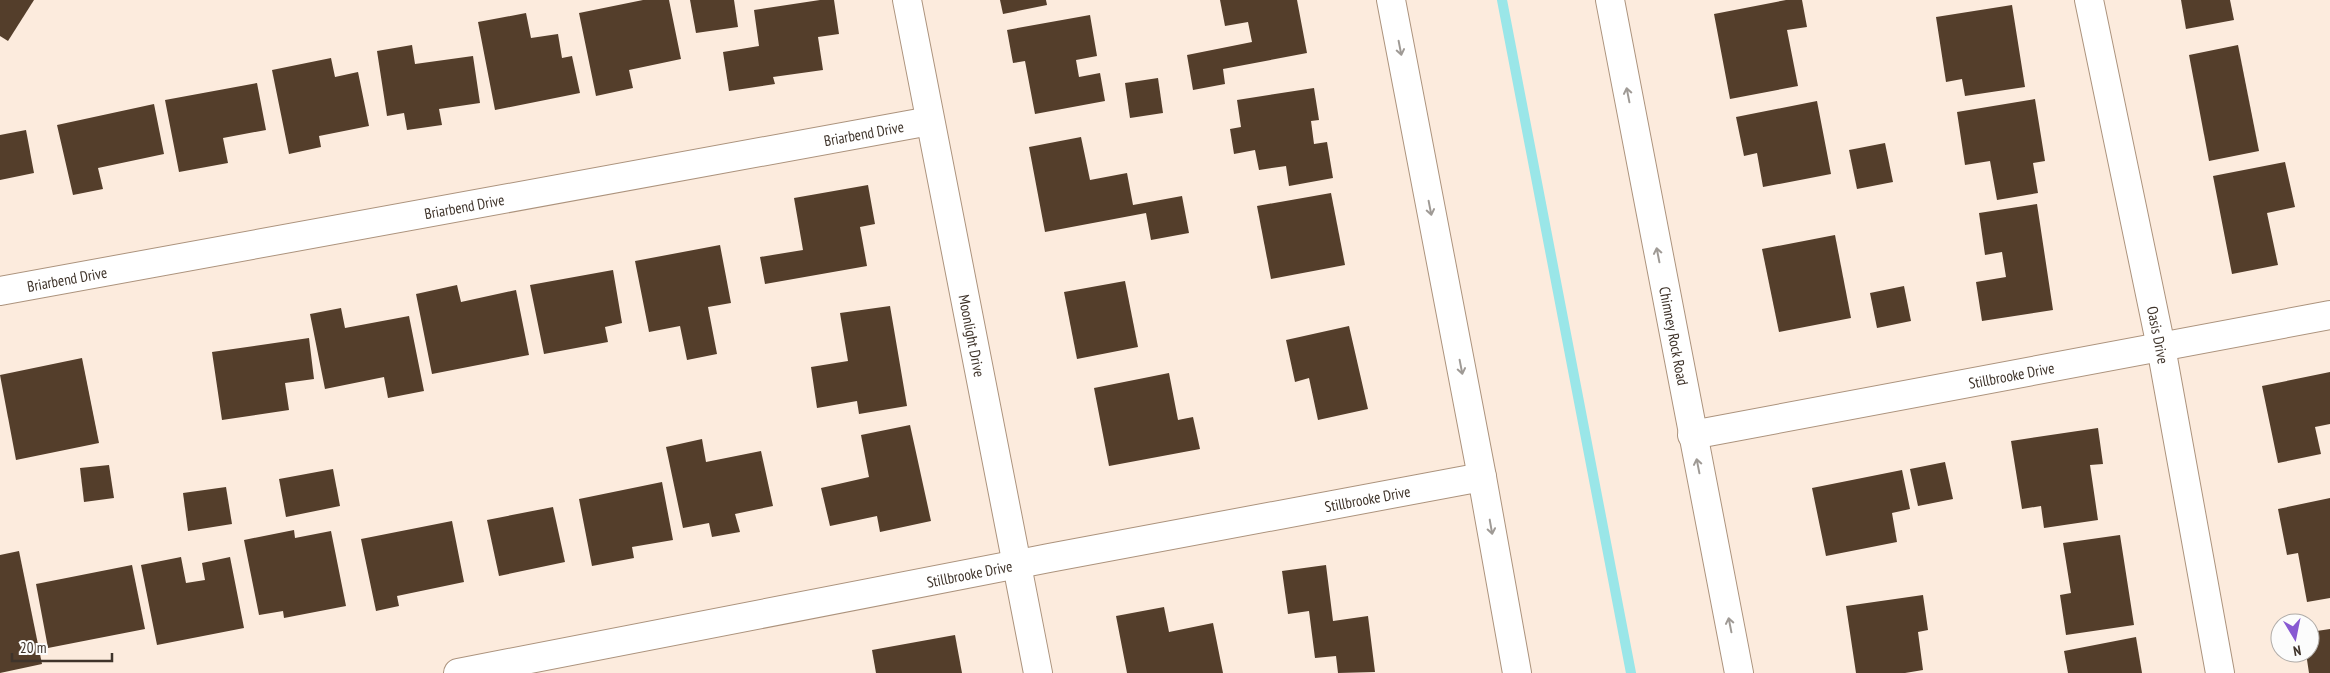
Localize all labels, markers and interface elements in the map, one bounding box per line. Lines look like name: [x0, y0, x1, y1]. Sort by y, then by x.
one-way arrow: [1395, 39, 1405, 55]
one-way arrow: [1622, 87, 1632, 103]
street label: Briarbend Drive: [822, 117, 905, 150]
street label: Briarbend Drive: [423, 190, 506, 223]
one-way arrow: [1426, 199, 1436, 215]
one-way arrow: [1653, 247, 1662, 263]
street label: Briarbend Drive: [25, 262, 108, 295]
street label: Chimney Rock Road: [1656, 285, 1693, 387]
street label: Moonlight Drive: [955, 293, 990, 379]
street label: Oasis Drive: [2143, 304, 2173, 365]
street label: Stillbrooke Drive: [1967, 358, 2056, 392]
one-way arrow: [1456, 359, 1466, 375]
one-way arrow: [1693, 458, 1702, 474]
street label: Stillbrooke Drive: [1323, 481, 1412, 516]
one-way arrow: [1486, 518, 1496, 534]
street label: Stillbrooke Drive: [925, 556, 1014, 591]
north arrow: [2270, 613, 2320, 663]
one-way arrow: [1724, 618, 1734, 634]
scale bar: [12, 630, 112, 662]
text: 20 m: [20, 638, 46, 657]
text: N: [2292, 641, 2303, 660]

